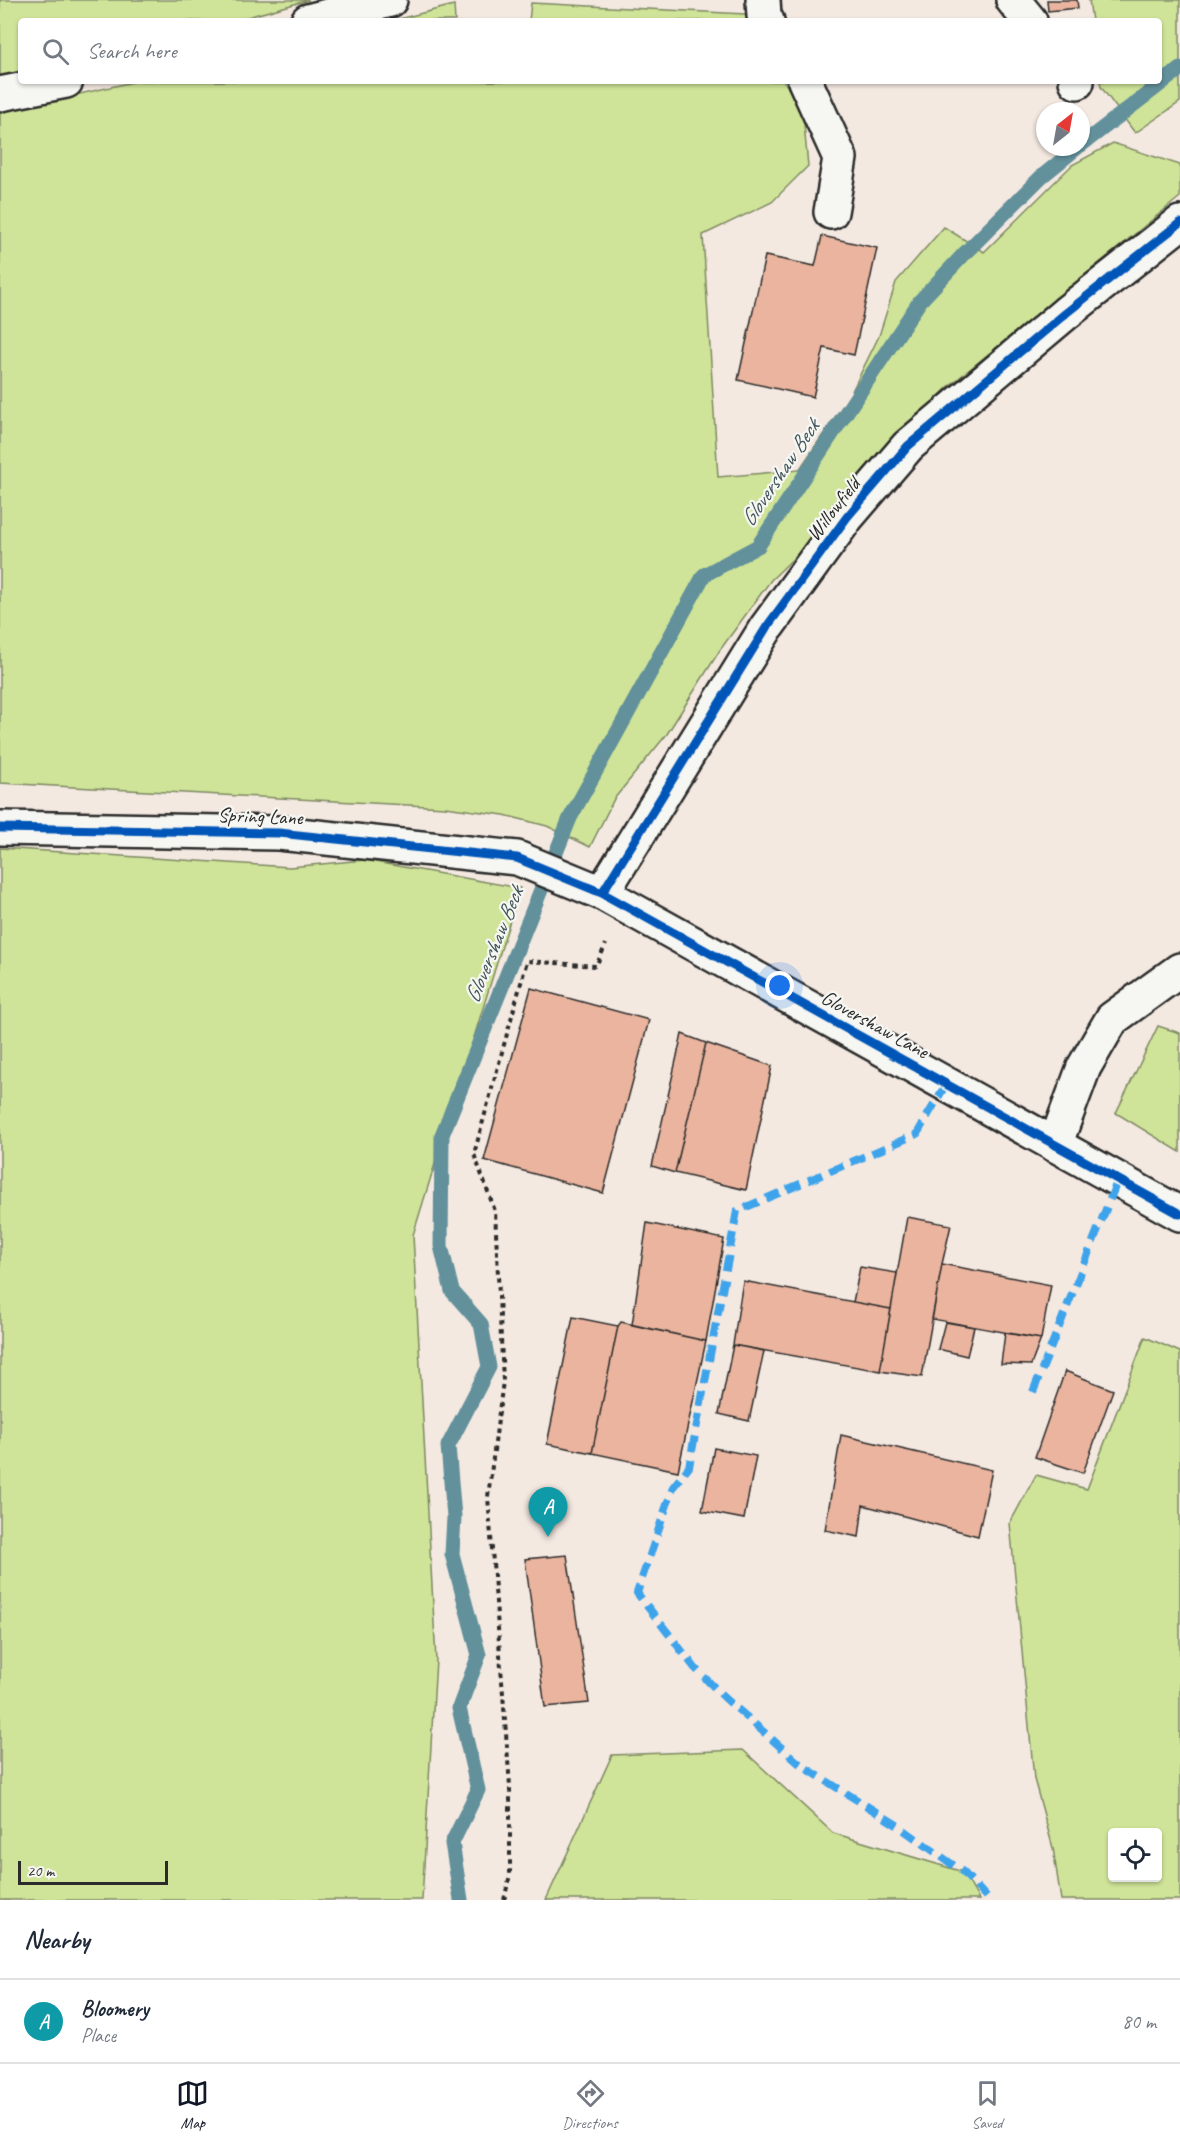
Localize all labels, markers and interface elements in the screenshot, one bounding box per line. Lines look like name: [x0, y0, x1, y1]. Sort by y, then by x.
search box: [18, 18, 1162, 84]
icon: search: [39, 35, 72, 68]
text: Search here: [87, 37, 177, 65]
north arrow: [1036, 102, 1090, 156]
water label: Glovershaw Beck: [734, 411, 828, 532]
street label: Willowfield: [800, 469, 868, 546]
street label: Spring Lane: [217, 802, 304, 831]
water label: Glovershaw Beck: [458, 879, 531, 1007]
your location: [765, 971, 794, 1000]
street label: Glovershaw Lane: [817, 984, 934, 1065]
pin: A: [528, 1488, 568, 1537]
map controls: [1108, 1828, 1162, 1882]
button: locate: [1108, 1828, 1162, 1882]
scale bar: [18, 1858, 168, 1886]
text: 20 m: [27, 1861, 54, 1881]
text: Nearby: [24, 1923, 89, 1956]
text: Bloomery: [81, 1995, 149, 2023]
text: A: [38, 2009, 49, 2034]
text: 80 m: [1122, 2009, 1156, 2034]
text: Place: [81, 2023, 116, 2048]
tab: Map: [176, 2077, 209, 2133]
tab: Directions: [562, 2077, 618, 2133]
tab: Saved: [971, 2077, 1004, 2133]

